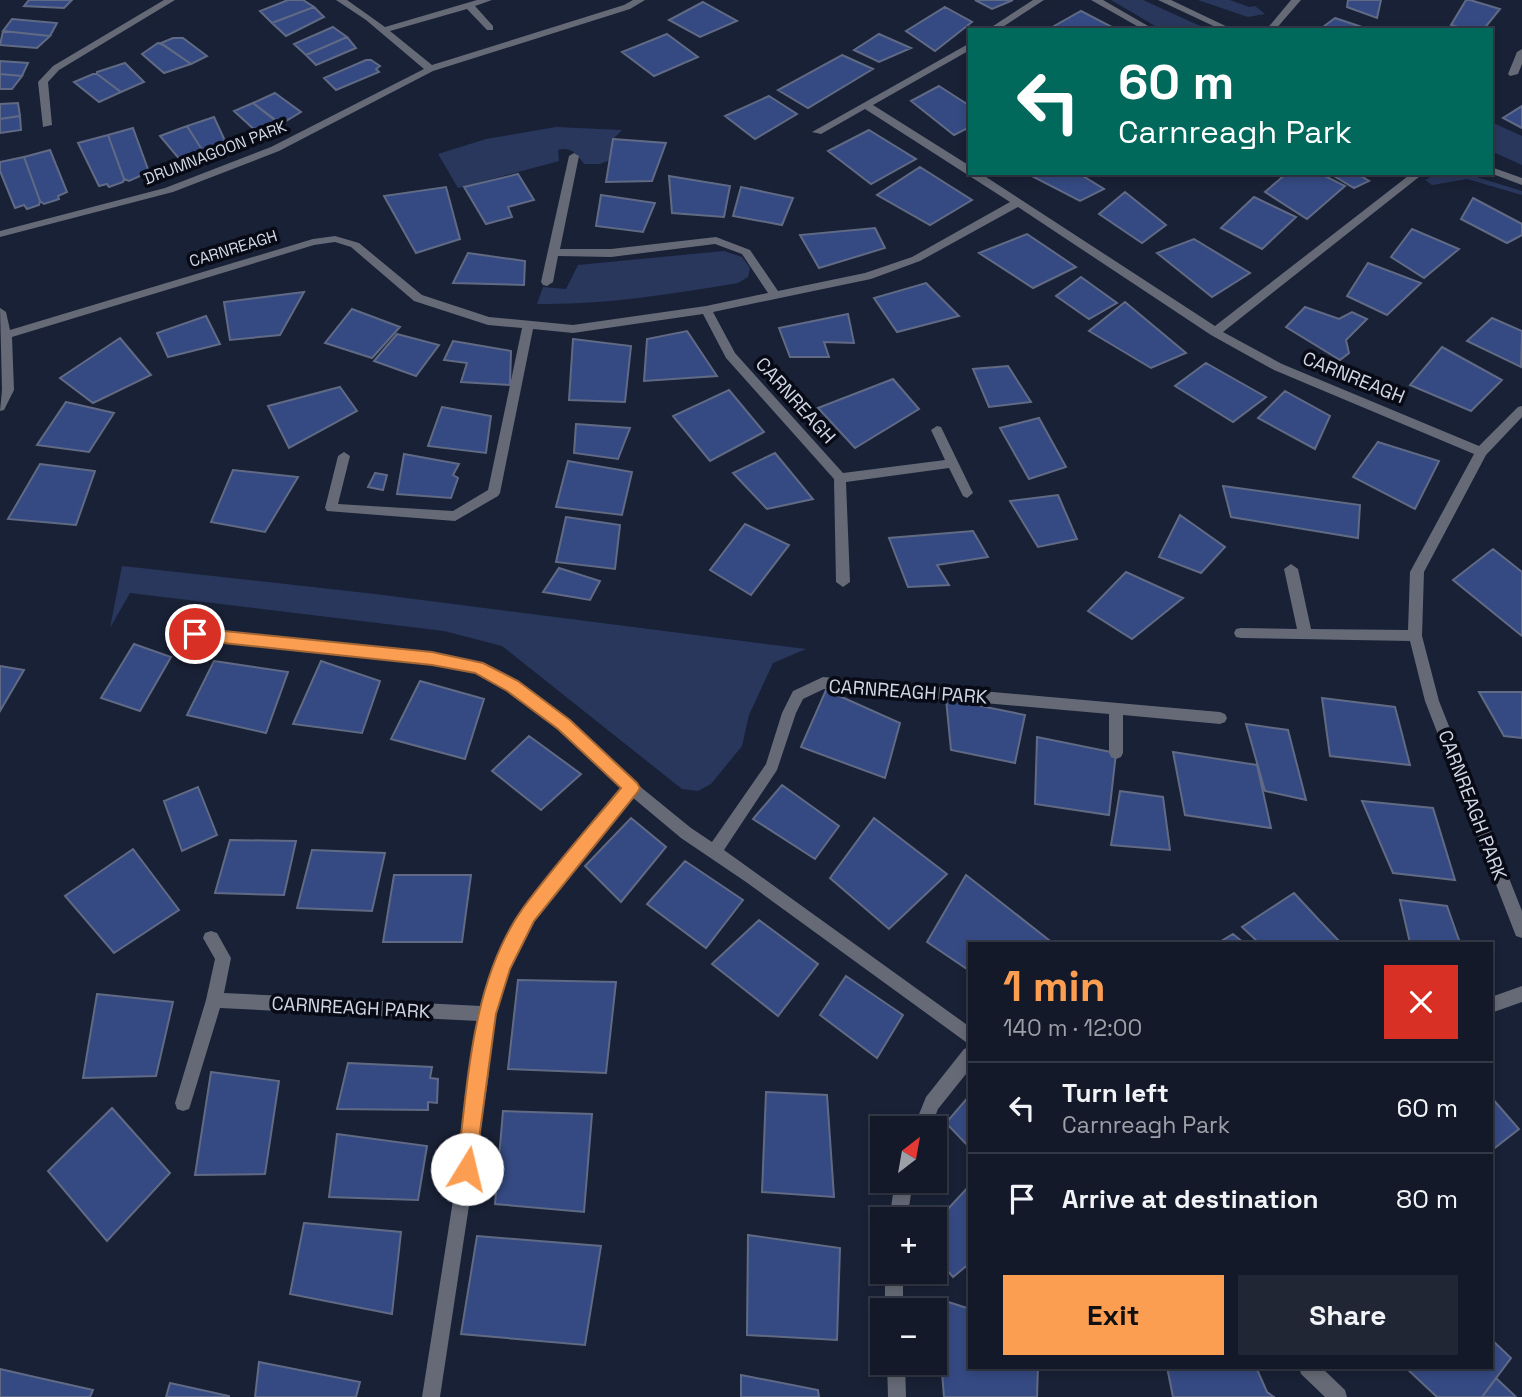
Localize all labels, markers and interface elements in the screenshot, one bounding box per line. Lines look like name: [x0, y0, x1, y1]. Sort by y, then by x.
text: 60 m: [1118, 51, 1234, 113]
icon: left: [1003, 56, 1094, 147]
text: Carnreagh Park: [1118, 112, 1352, 152]
street label: DRUMNAGOON PARK: [141, 116, 290, 189]
street label: CARNREAGH: [187, 225, 280, 272]
street label: CARNREAGH: [1299, 346, 1409, 409]
street label: CARNREAGH: [750, 352, 841, 449]
pin: [165, 604, 225, 664]
icon: arrive: [176, 615, 214, 653]
street label: CARNREAGH PARK: [828, 673, 988, 710]
street label: CARNREAGH PARK: [1432, 727, 1513, 884]
text: 1 min: [1003, 960, 1106, 1013]
button: close: [1384, 965, 1458, 1039]
street label: CARNREAGH PARK: [271, 991, 431, 1024]
text: 140 m · 12:00: [1003, 1013, 1142, 1043]
text: Turn left: [1062, 1076, 1169, 1110]
icon: left: [1003, 1089, 1041, 1127]
text: 60 m: [1396, 1091, 1458, 1125]
text: Carnreagh Park: [1062, 1110, 1230, 1140]
north arrow: [870, 1116, 947, 1194]
map controls: [870, 1116, 947, 1375]
position arrow: [430, 1132, 504, 1206]
icon: arrive: [1003, 1180, 1041, 1218]
text: Arrive at destination: [1062, 1182, 1319, 1216]
text: 80 m: [1396, 1182, 1458, 1216]
button: +: [870, 1207, 947, 1284]
button: Exit: [1003, 1275, 1224, 1355]
button: Share: [1238, 1275, 1458, 1355]
button: −: [870, 1298, 947, 1375]

